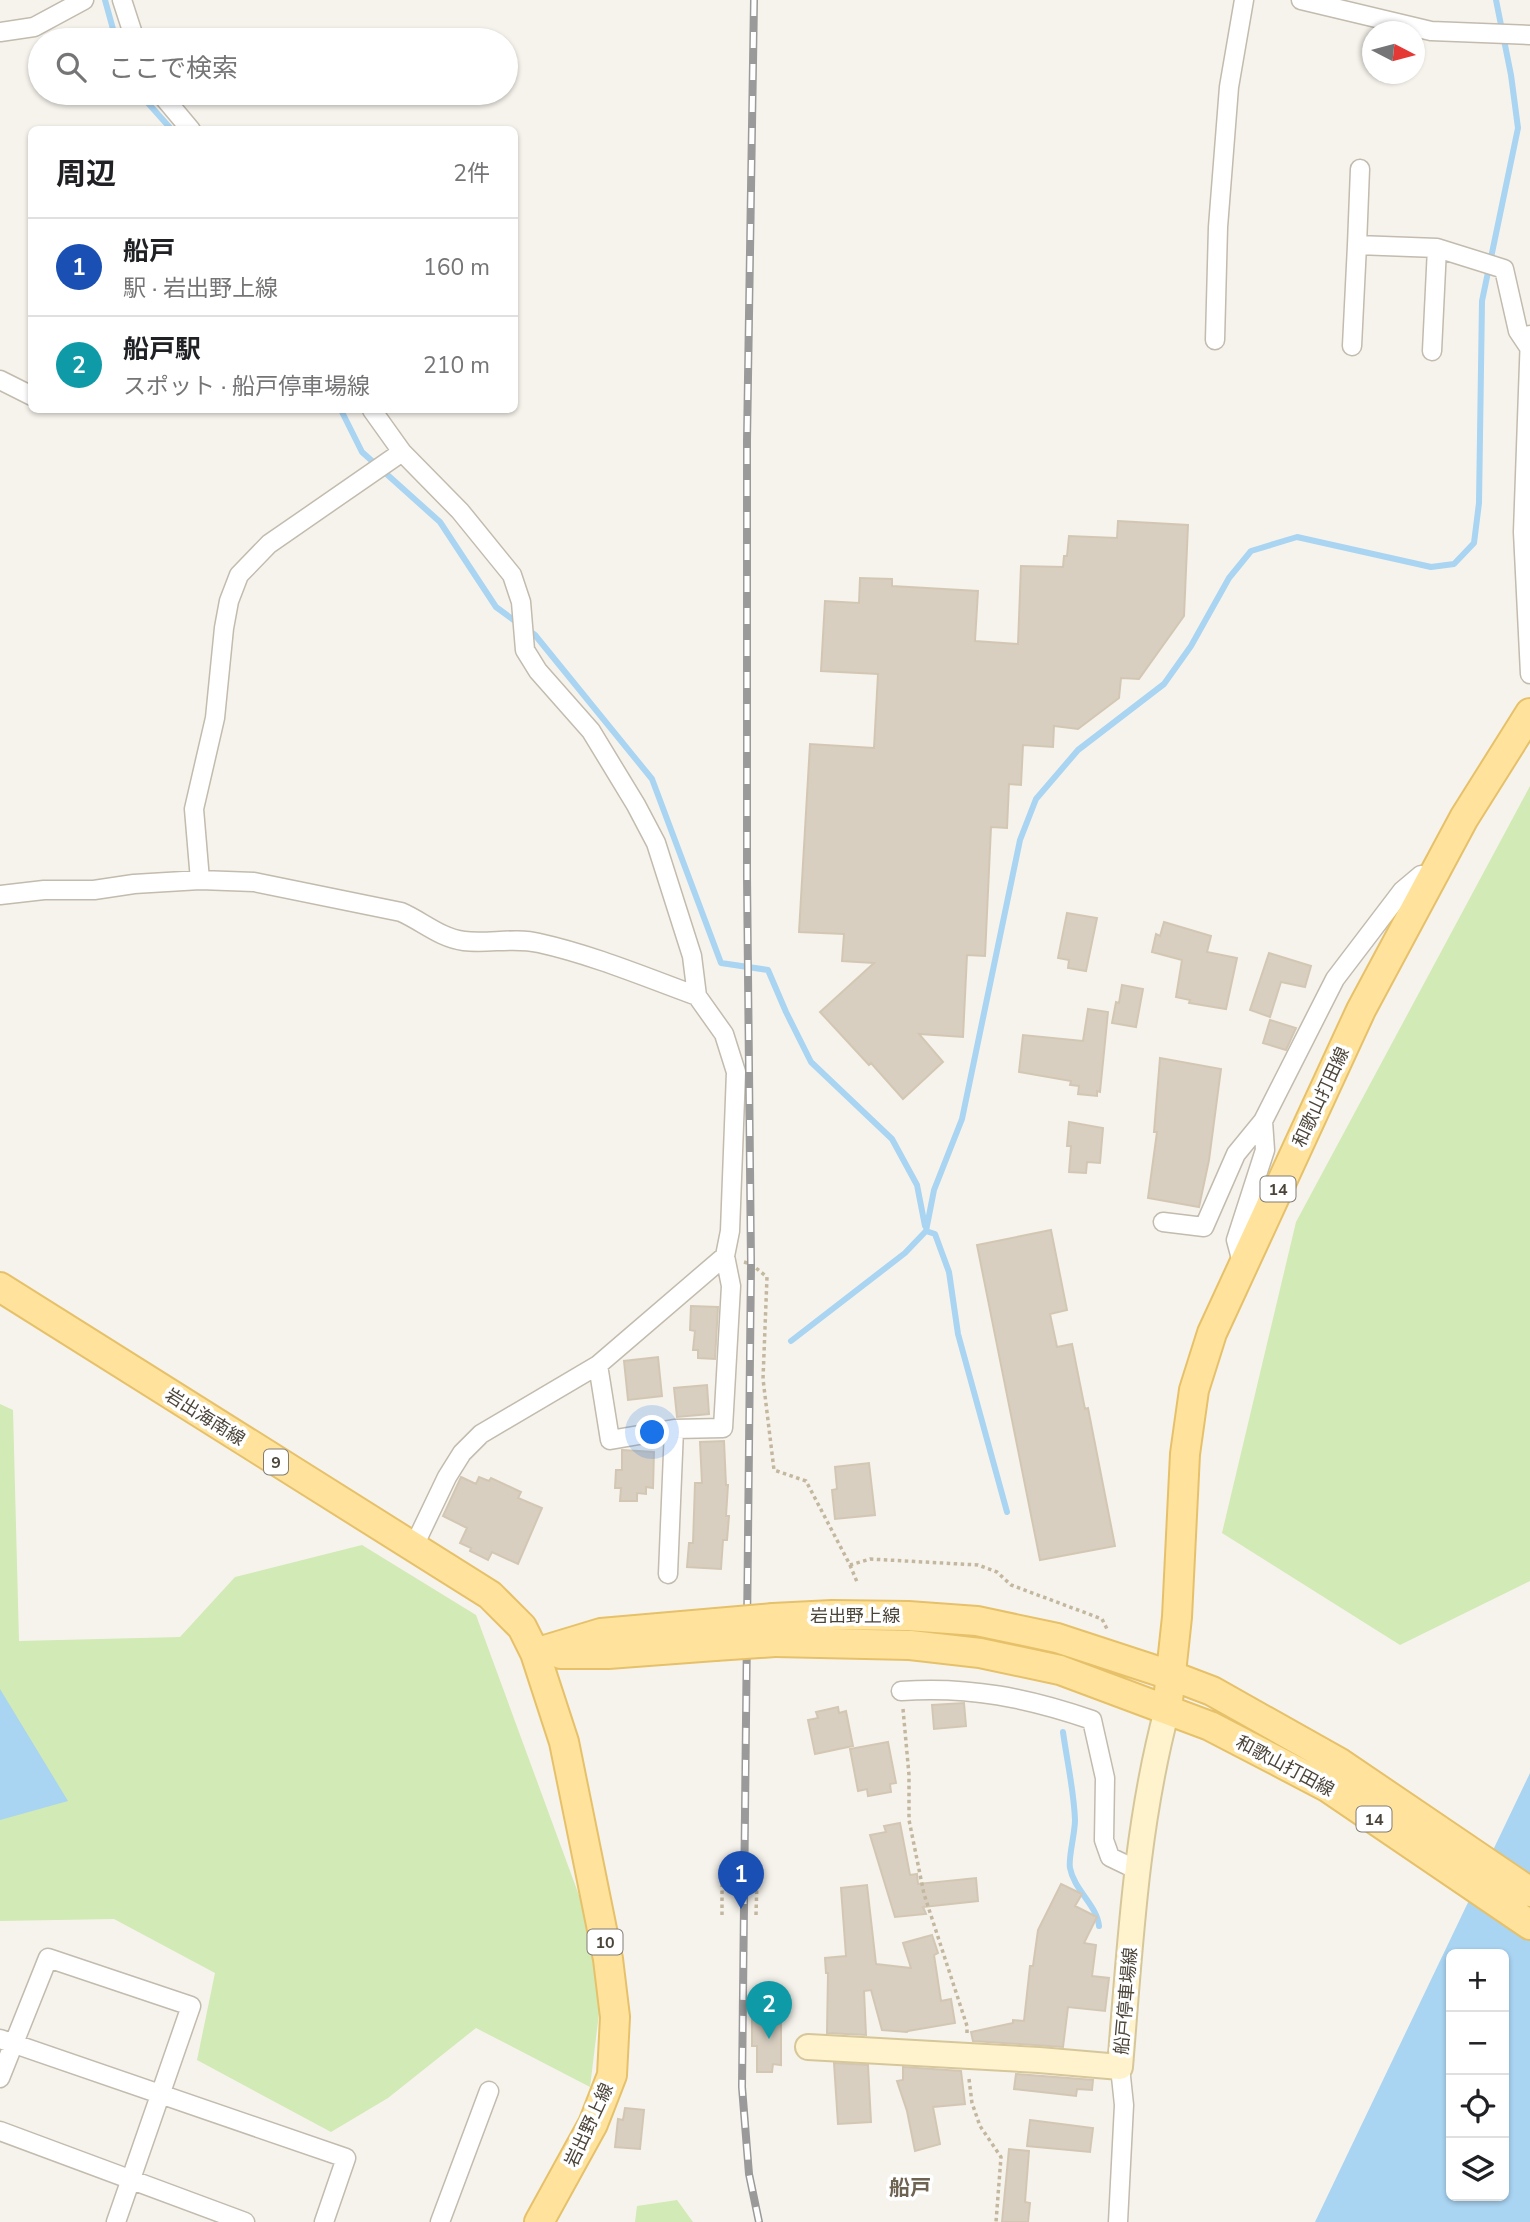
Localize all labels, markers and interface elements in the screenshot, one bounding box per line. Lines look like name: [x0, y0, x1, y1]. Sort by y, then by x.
north arrow: [1362, 21, 1425, 84]
search box: [28, 28, 518, 105]
icon: search: [52, 48, 90, 86]
text: ここで検索: [108, 51, 238, 86]
text: 周辺: [56, 154, 116, 195]
text: 2件: [453, 158, 490, 189]
text: 船戸: [123, 234, 175, 269]
text: 1: [72, 252, 86, 283]
text: 160 m: [423, 252, 490, 283]
text: 駅 · 岩出野上線: [123, 273, 278, 304]
text: 船戸駅: [123, 332, 201, 367]
text: 2: [72, 350, 86, 381]
text: 210 m: [423, 350, 490, 381]
text: スポット · 船戸停車場線: [123, 371, 370, 402]
street label: 和歌山打田線: [1287, 1043, 1355, 1151]
road number: 14: [1260, 1176, 1296, 1202]
street label: 岩出海南線: [160, 1383, 250, 1451]
your location: [635, 1415, 669, 1449]
road number: 9: [264, 1450, 288, 1474]
street label: 岩出野上線: [810, 1604, 900, 1628]
street label: 和歌山打田線: [1232, 1730, 1338, 1802]
road number: 14: [1356, 1806, 1392, 1831]
pin: 1: [718, 1851, 764, 1909]
road number: 10: [588, 1930, 622, 1954]
street label: 船戸停車場線: [1109, 1946, 1143, 2056]
map controls: [1446, 1949, 1509, 2201]
button: +: [1446, 1949, 1509, 2012]
pin: 2: [746, 1981, 792, 2039]
button: −: [1446, 2012, 1509, 2075]
button: locate: [1446, 2075, 1509, 2138]
street label: 岩出野上線: [559, 2079, 619, 2171]
button: layers: [1446, 2138, 1509, 2201]
district label: 船戸: [889, 2174, 931, 2202]

